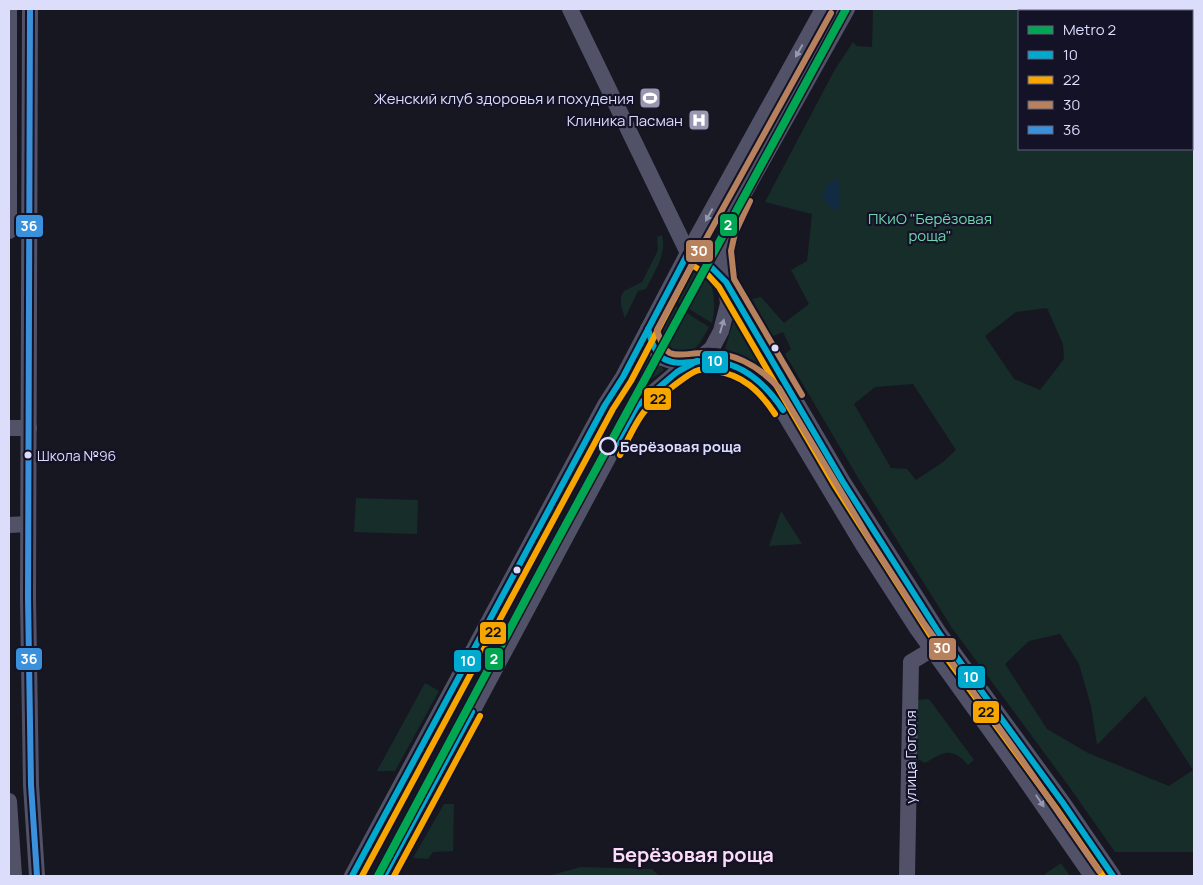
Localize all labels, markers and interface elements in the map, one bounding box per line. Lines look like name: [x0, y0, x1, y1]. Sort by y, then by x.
legend: [1018, 10, 1193, 150]
text: Metro 2: [1063, 19, 1116, 40]
text: 10: [1063, 44, 1078, 65]
one-way arrow: [795, 45, 804, 58]
text: 22: [1063, 69, 1080, 90]
sports icon: Женский клуб здоровья и похудения: [638, 86, 662, 110]
place label: Женский клуб здоровья и похудения: [374, 88, 634, 109]
text: 30: [1063, 94, 1080, 115]
hospital icon: Клиника Пасман: [687, 108, 711, 132]
place label: Клиника Пасман: [567, 110, 683, 131]
text: 36: [1063, 119, 1081, 140]
one-way arrow: [705, 208, 713, 222]
park label: ПКиО "Берёзовая роща": [868, 208, 992, 246]
line badge: 2: [719, 213, 738, 237]
line badge: 36: [15, 214, 44, 238]
text: 2: [724, 215, 732, 234]
text: 36: [21, 216, 37, 235]
line badge: 30: [685, 239, 714, 263]
text: 30: [690, 241, 708, 260]
one-way arrow: [718, 318, 726, 334]
unlabelled marker: [770, 343, 780, 353]
line badge: 10: [701, 350, 729, 374]
text: 10: [707, 351, 723, 370]
line badge: 22: [643, 387, 672, 411]
text: 22: [650, 389, 666, 408]
place label: Берёзовая роща: [620, 436, 741, 457]
marker: Берёзовая роща: [599, 437, 617, 455]
place label: Школа №96: [37, 446, 116, 465]
marker: Школа №96: [23, 450, 33, 460]
unlabelled marker: [512, 565, 522, 575]
line badge: 22: [479, 621, 507, 645]
text: 22: [485, 622, 501, 641]
line badge: 30: [928, 637, 957, 661]
text: 30: [933, 638, 951, 657]
line badge: 36: [15, 647, 43, 671]
line badge: 2: [484, 647, 504, 671]
text: 36: [21, 649, 37, 668]
line badge: 10: [453, 649, 482, 673]
text: 2: [490, 649, 498, 668]
text: 10: [460, 651, 476, 670]
line badge: 10: [957, 665, 986, 689]
text: 10: [963, 667, 979, 686]
line badge: 22: [972, 700, 1000, 724]
text: 22: [978, 702, 994, 721]
street label: улица Гоголя: [900, 710, 921, 804]
one-way arrow: [1035, 795, 1045, 808]
district label: Берёзовая роща: [612, 841, 774, 868]

